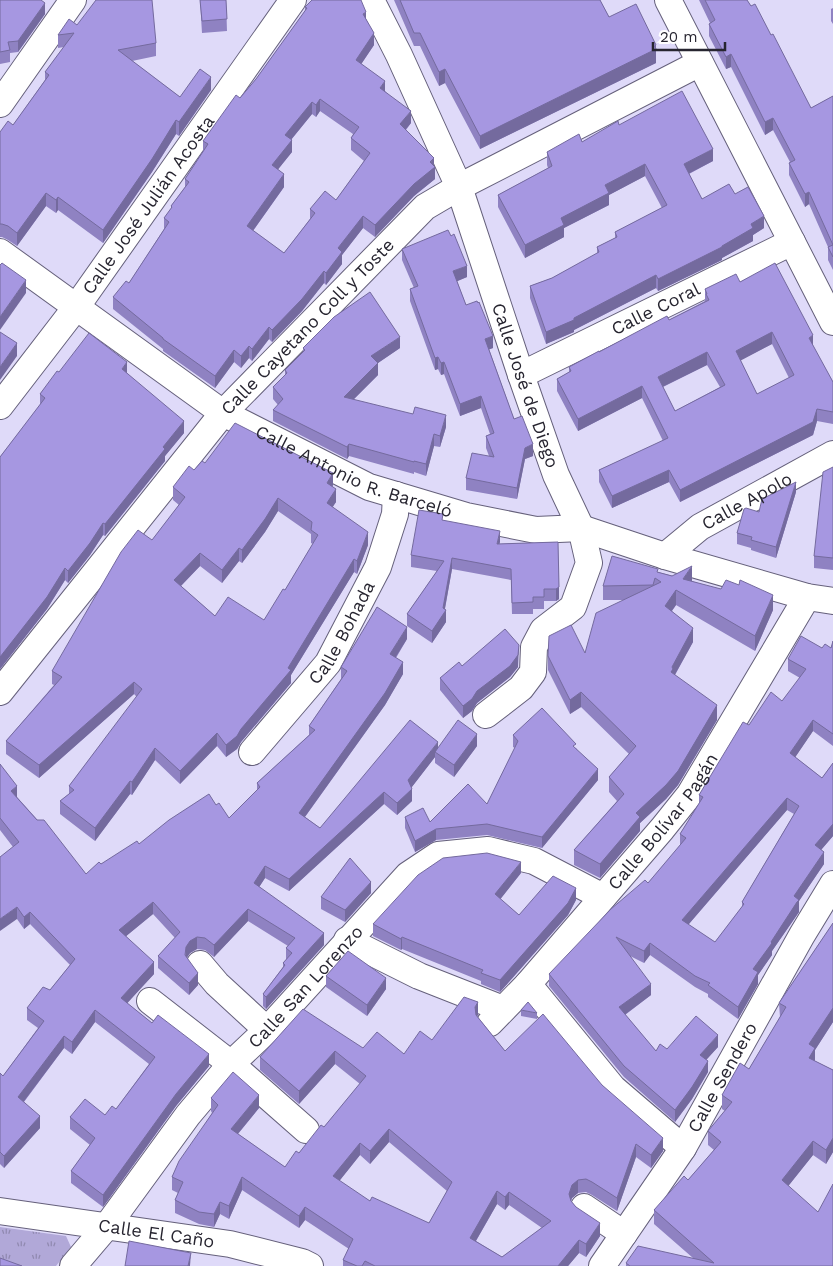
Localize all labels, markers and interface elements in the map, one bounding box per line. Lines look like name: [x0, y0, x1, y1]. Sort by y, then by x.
scale bar: [653, 20, 726, 52]
text: 20 m: [660, 28, 698, 46]
street label: Calle José Julián Acosta: [78, 111, 218, 298]
street label: Calle Cayetano Coll y Toste: [216, 234, 398, 419]
street label: Calle Coral: [608, 278, 704, 339]
street label: Calle José de Diego: [488, 300, 564, 471]
street label: Calle Antonio R. Barceló: [252, 420, 455, 521]
street label: Calle Apolo: [698, 468, 795, 534]
street label: Calle Bohada: [304, 577, 379, 688]
street label: Calle Bolívar Pagán: [603, 749, 722, 894]
street label: Calle San Lorenzo: [244, 921, 367, 1052]
street label: Calle Sendero: [683, 1018, 761, 1136]
street label: Calle El Caño: [97, 1214, 216, 1252]

